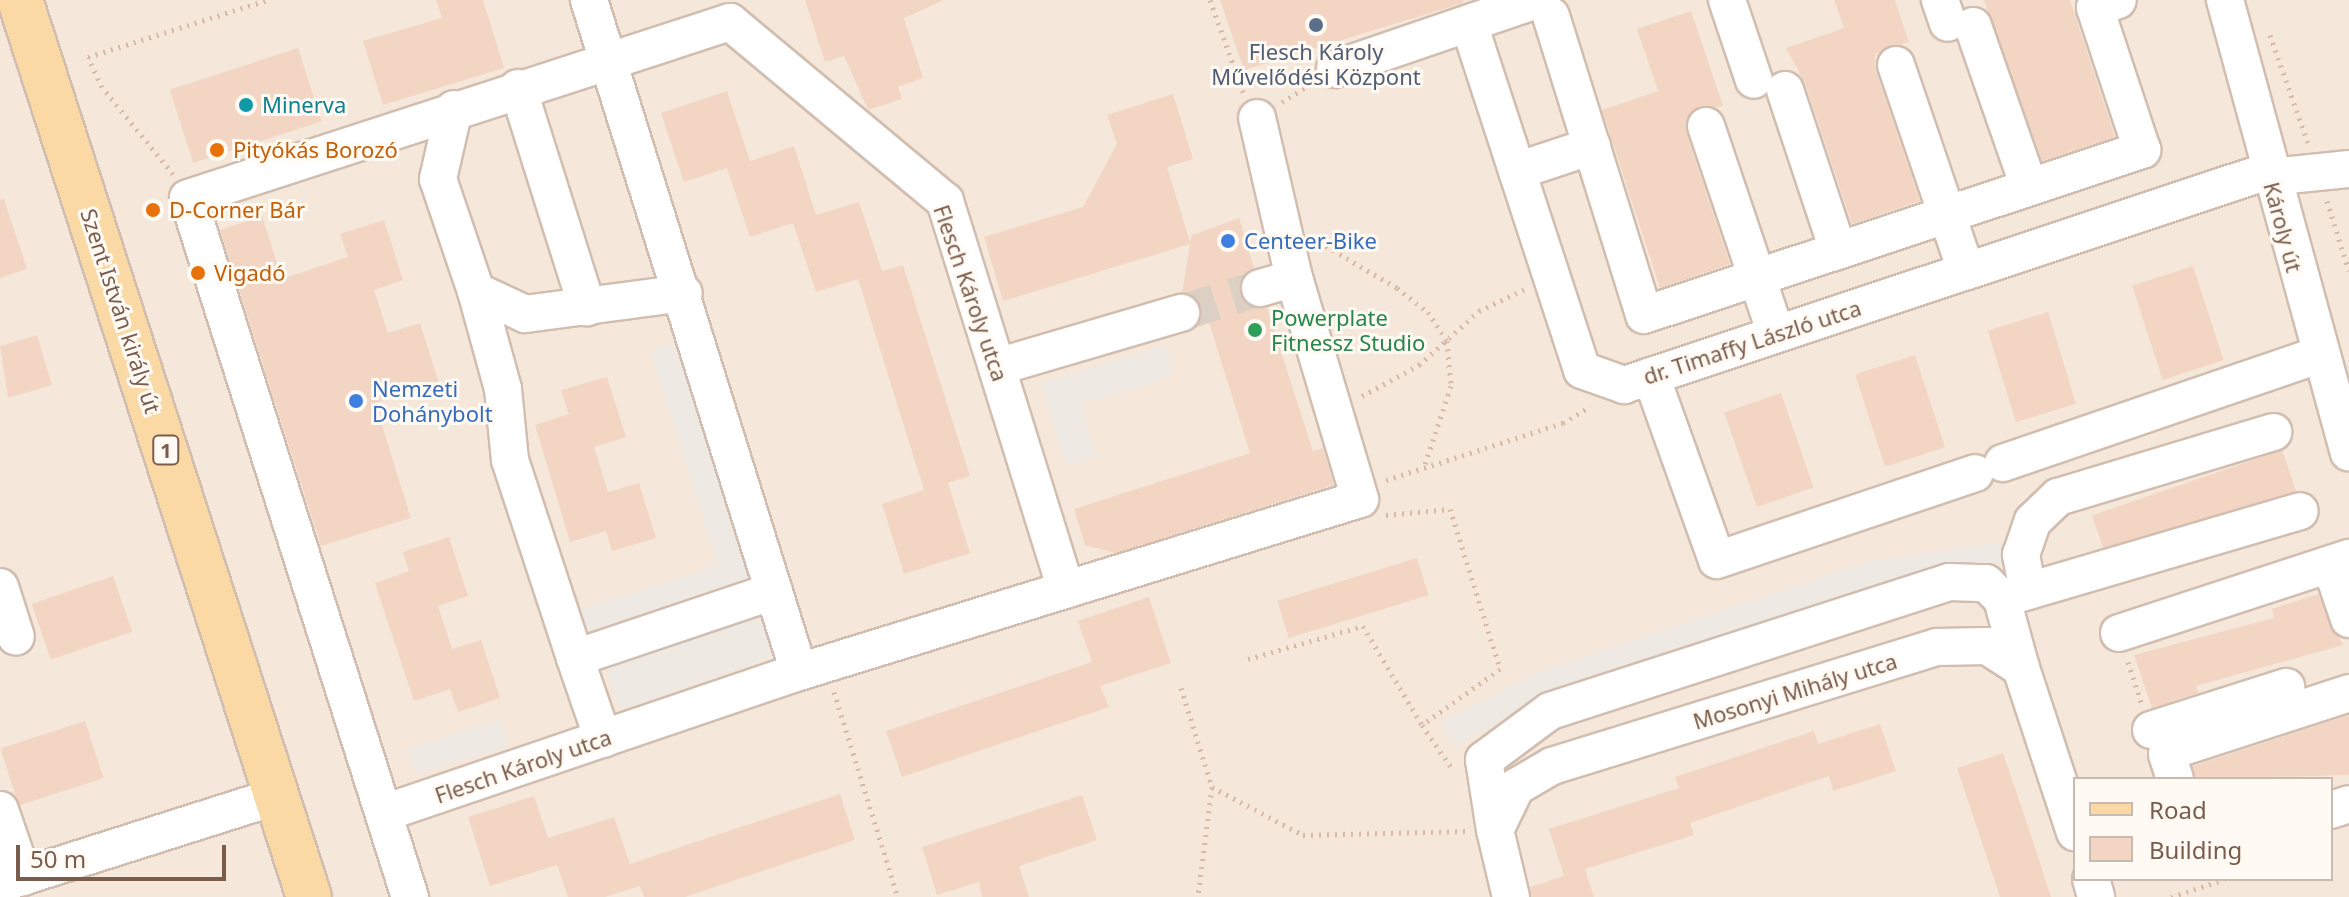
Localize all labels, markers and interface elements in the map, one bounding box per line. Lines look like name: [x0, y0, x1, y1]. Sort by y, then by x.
marker: Flesch Károly Művelődési Központ: [1307, 16, 1325, 34]
place label: Flesch Károly Művelődési Központ: [1211, 38, 1421, 90]
place label: Minerva: [262, 92, 346, 118]
marker: Minerva: [237, 96, 255, 114]
place label: Pityókás Borozó: [233, 137, 398, 163]
marker: Pityókás Borozó: [208, 141, 226, 159]
street label: Károly út: [2258, 179, 2308, 275]
place label: D-Corner Bár: [169, 197, 305, 223]
marker: D-Corner Bár: [144, 201, 162, 219]
street label: Flesch Károly utca: [928, 201, 1014, 385]
street label: Szent István király út: [75, 205, 167, 417]
place label: Centeer-Bike: [1244, 228, 1377, 254]
marker: Centeer-Bike: [1219, 232, 1237, 250]
place label: Vigadó: [214, 260, 286, 286]
marker: Vigadó: [189, 264, 207, 282]
street label: dr. Timaffy László utca: [1640, 294, 1864, 390]
place label: Powerplate Fitnessz Studio: [1271, 304, 1425, 356]
marker: Powerplate Fitnessz Studio: [1246, 321, 1264, 339]
place label: Nemzeti Dohánybolt: [372, 375, 493, 426]
marker: Nemzeti Dohánybolt: [347, 392, 365, 410]
road number: 1: [152, 434, 180, 466]
street label: Mosonyi Mihály utca: [1690, 647, 1900, 735]
street label: Flesch Károly utca: [431, 723, 615, 809]
legend: [2073, 777, 2333, 881]
text: Road: [2149, 793, 2207, 826]
scale bar: [20, 829, 230, 879]
text: Building: [2149, 833, 2242, 866]
text: 50 m: [30, 842, 86, 875]

